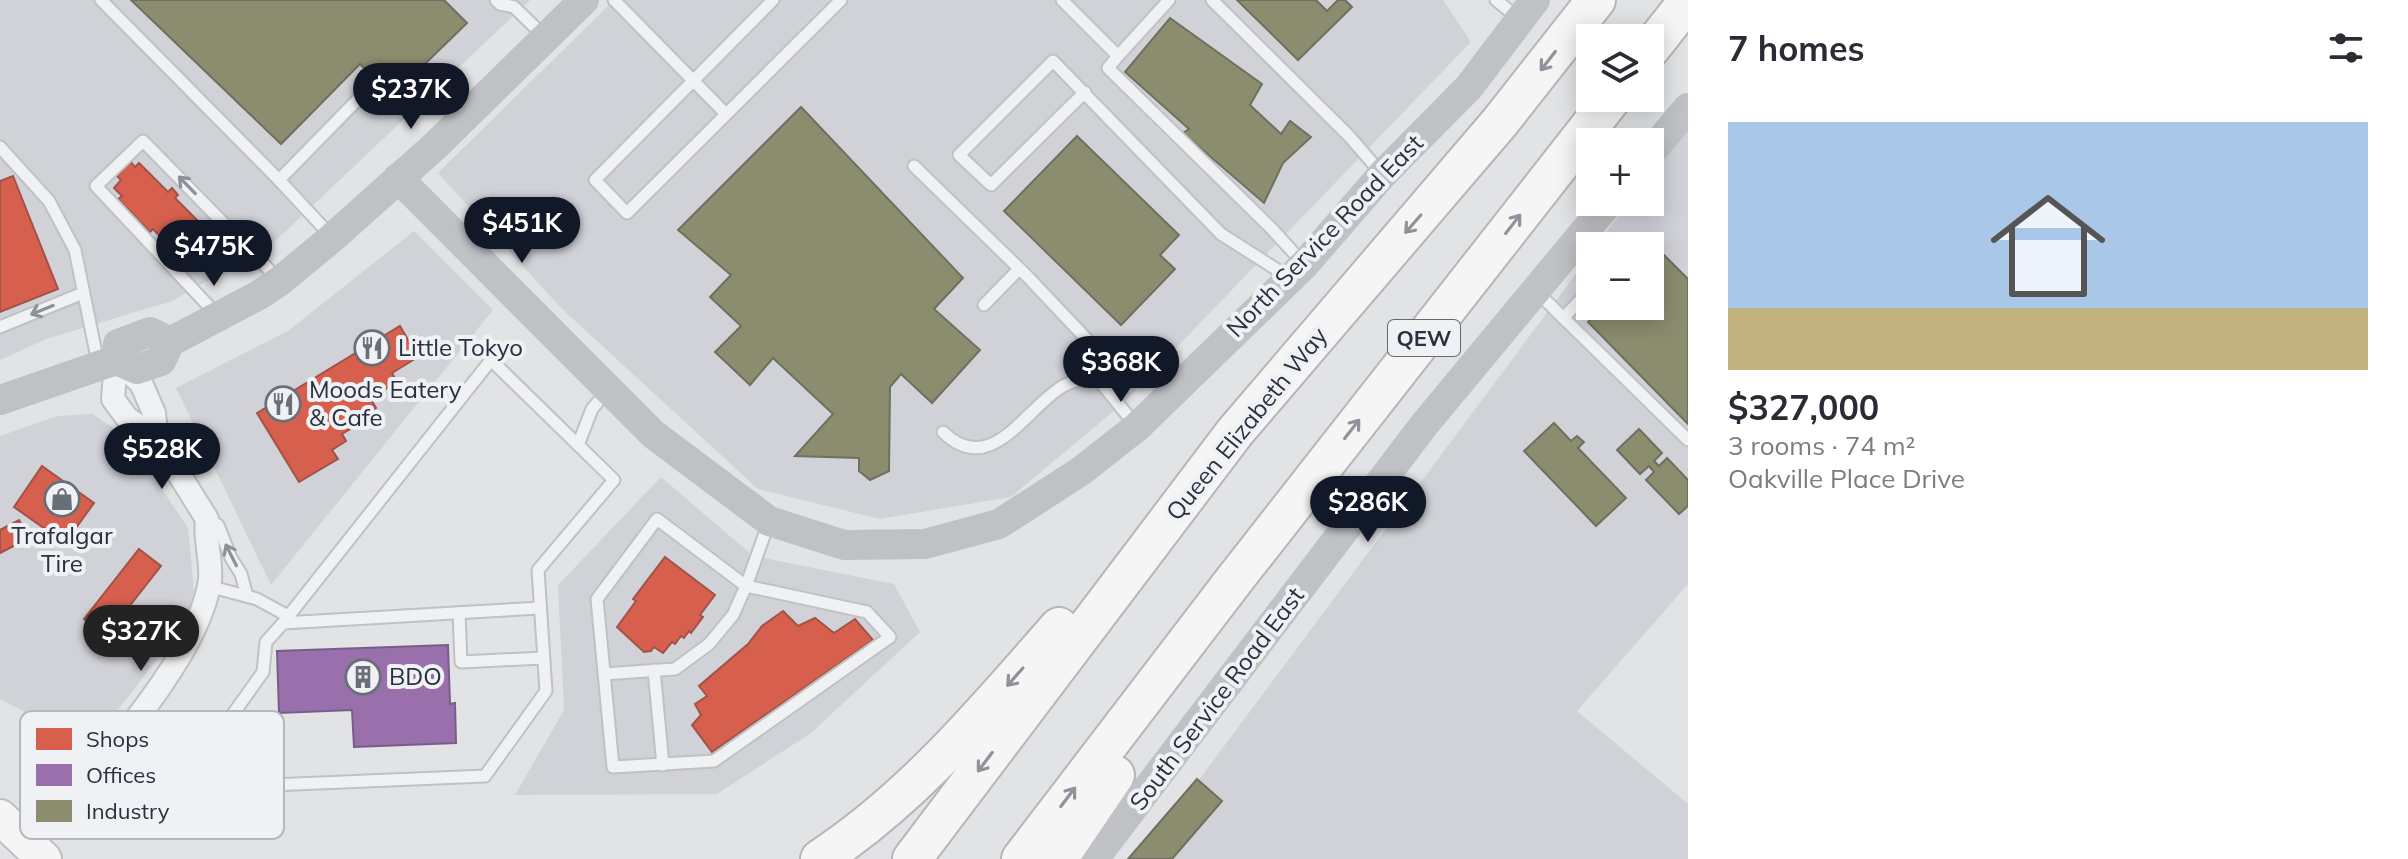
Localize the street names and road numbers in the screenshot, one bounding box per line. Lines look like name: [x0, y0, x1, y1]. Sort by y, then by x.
street label: North Service Road East: [1220, 128, 1429, 343]
road number: QEW: [1388, 320, 1460, 356]
street label: Queen Elizabeth Way: [1159, 321, 1333, 526]
street label: South Service Road East: [1122, 581, 1310, 816]

